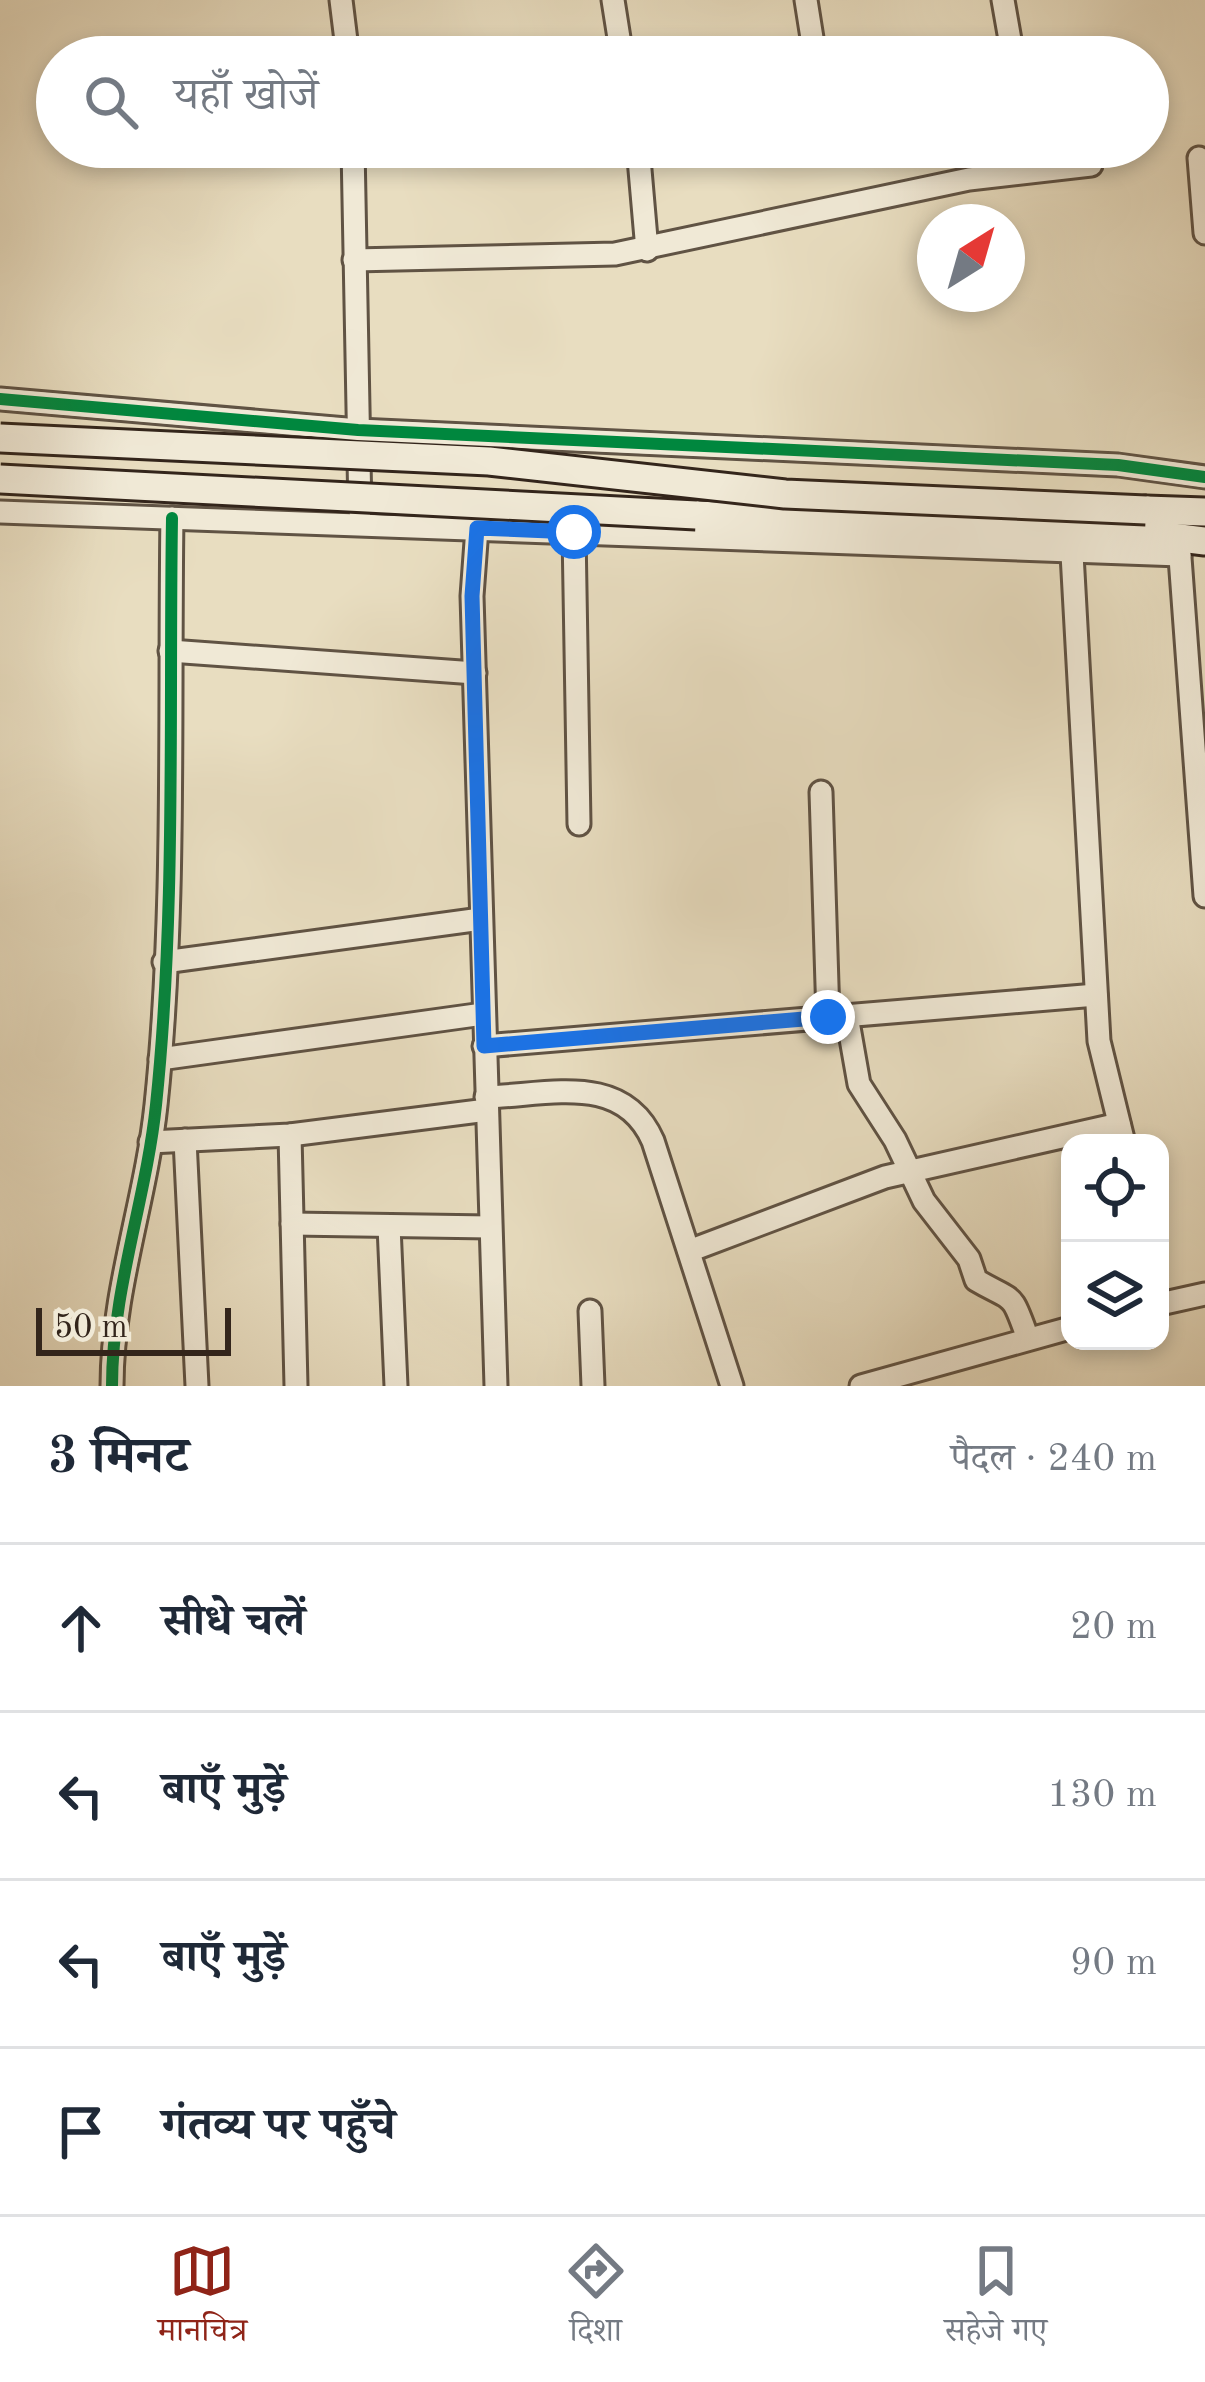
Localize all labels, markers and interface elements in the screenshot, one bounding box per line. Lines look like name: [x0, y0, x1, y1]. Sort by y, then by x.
search box: [36, 36, 1169, 168]
icon: search: [78, 69, 144, 135]
text: यहाँ खोजें: [174, 75, 318, 120]
north arrow: [917, 204, 1025, 312]
route start: [547, 505, 601, 559]
route end: [801, 990, 855, 1044]
map controls: [1061, 1134, 1169, 1350]
button: locate: [1061, 1134, 1169, 1242]
button: layers: [1061, 1242, 1169, 1350]
scale bar: [36, 1302, 231, 1355]
text: 50 m: [54, 1312, 128, 1345]
text: 3 मिनट: [48, 1433, 189, 1484]
text: पैदल · 240 m: [951, 1440, 1157, 1479]
icon: ahead: [48, 1595, 114, 1661]
text: सीधे चलें: [162, 1601, 305, 1646]
text: 20 m: [1070, 1608, 1157, 1647]
icon: left: [48, 1763, 114, 1829]
text: बाएँ मुड़ें: [162, 1769, 286, 1814]
text: 130 m: [1047, 1776, 1157, 1815]
icon: left: [48, 1931, 114, 1997]
text: बाएँ मुड़ें: [162, 1937, 286, 1982]
text: 90 m: [1070, 1944, 1157, 1983]
icon: arrive: [48, 2099, 114, 2165]
text: गंतव्य पर पहुँचे: [162, 2105, 395, 2150]
tab: मानचित्र: [158, 2238, 247, 2362]
tab: दिशा: [563, 2238, 629, 2362]
tab: सहेजे गए: [944, 2238, 1047, 2362]

